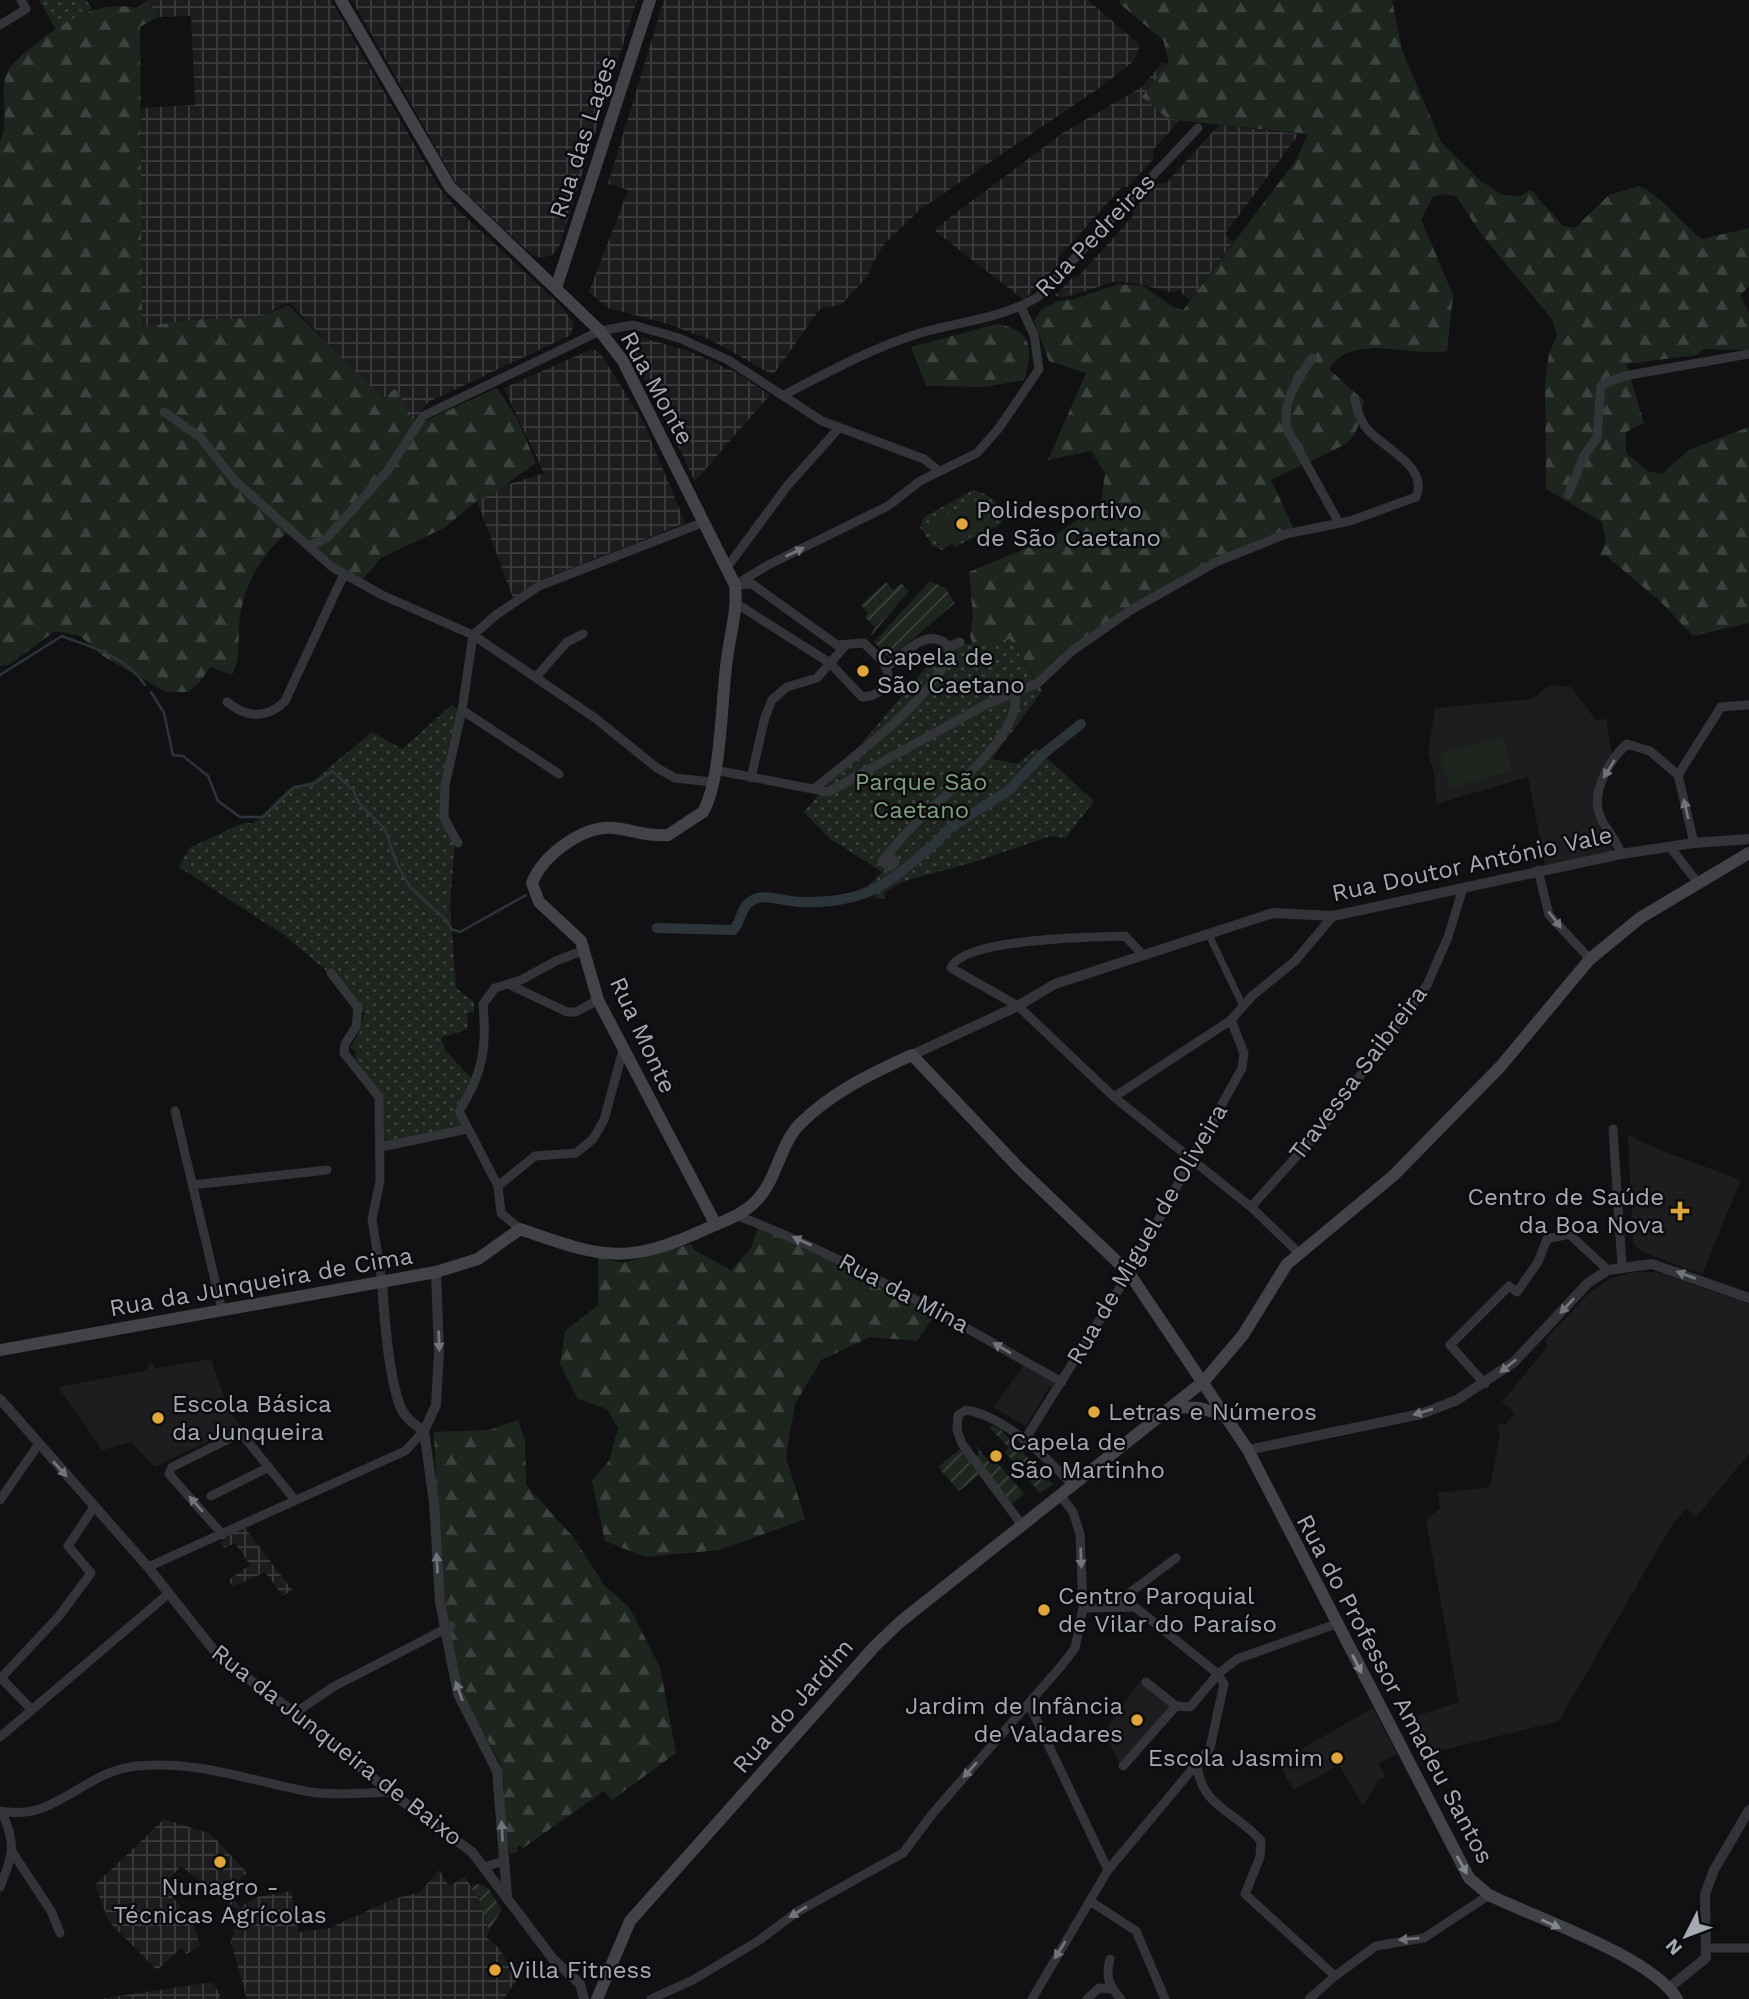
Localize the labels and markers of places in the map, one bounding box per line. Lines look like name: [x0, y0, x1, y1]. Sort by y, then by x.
place label: Polidesportivo de São Caetano: [976, 496, 1161, 552]
marker: Polidesportivo de São Caetano: [954, 516, 970, 532]
place label: Capela de São Caetano: [877, 643, 1025, 699]
marker: Capela de São Caetano: [855, 663, 871, 679]
place label: Centro de Saúde da Boa Nova: [1467, 1183, 1664, 1239]
marker: Centro de Saúde da Boa Nova: [1670, 1201, 1690, 1221]
place label: Escola Básica da Junqueira: [172, 1390, 332, 1446]
place label: Letras e Números: [1108, 1398, 1317, 1426]
marker: Letras e Números: [1086, 1404, 1102, 1420]
marker: Escola Básica da Junqueira: [150, 1410, 166, 1426]
place label: Capela de São Martinho: [1010, 1428, 1165, 1484]
marker: Capela de São Martinho: [988, 1448, 1004, 1464]
place label: Centro Paroquial de Vilar do Paraíso: [1058, 1582, 1277, 1638]
marker: Centro Paroquial de Vilar do Paraíso: [1036, 1602, 1052, 1618]
place label: Jardim de Infância de Valadares: [905, 1692, 1123, 1748]
marker: Jardim de Infância de Valadares: [1129, 1712, 1145, 1728]
place label: Escola Jasmim: [1148, 1744, 1323, 1772]
marker: Escola Jasmim: [1329, 1750, 1345, 1766]
marker: Nunagro - Técnicas Agrícolas: [212, 1854, 228, 1870]
place label: Nunagro - Técnicas Agrícolas: [113, 1873, 327, 1929]
place label: Villa Fitness: [509, 1956, 652, 1984]
marker: Villa Fitness: [487, 1962, 503, 1978]

